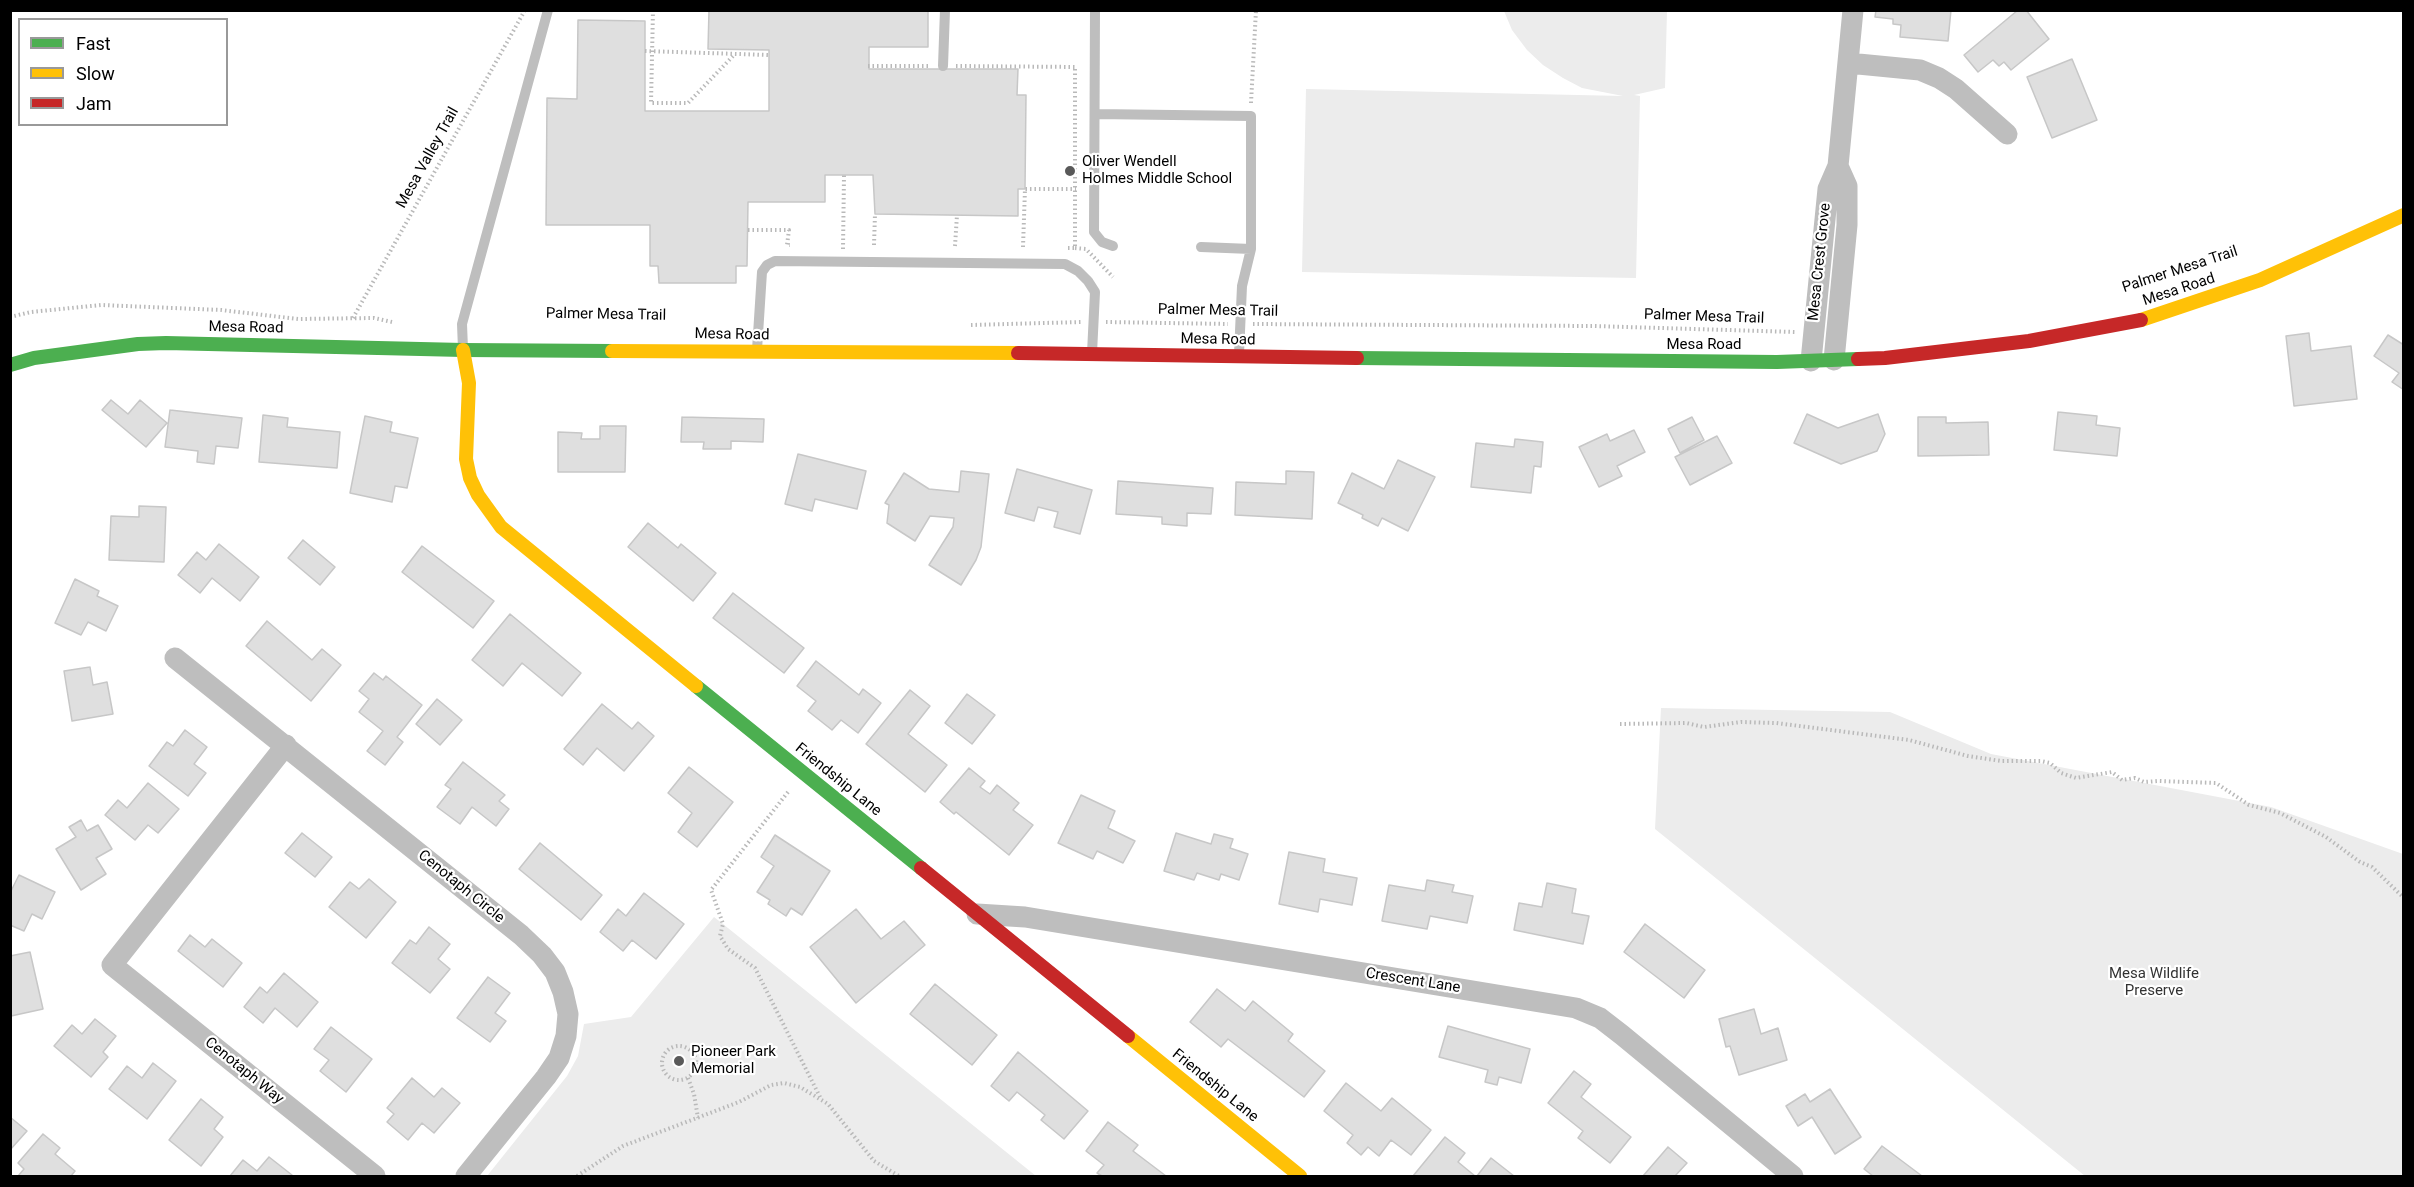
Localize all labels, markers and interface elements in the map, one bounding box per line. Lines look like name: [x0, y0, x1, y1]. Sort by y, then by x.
legend: [18, 18, 228, 126]
text: Fast: [76, 33, 111, 54]
text: Slow: [76, 63, 115, 84]
text: Jam: [76, 93, 112, 114]
street label: Mesa Valley Trail: [393, 104, 463, 212]
place label: Oliver Wendell Holmes Middle School: [1082, 153, 1232, 188]
marker: Oliver Wendell Holmes Middle School: [1063, 164, 1077, 178]
street label: Mesa Crest Grove: [1805, 202, 1835, 322]
street label: Palmer Mesa Trail: [2120, 243, 2240, 297]
street label: Mesa Road: [2141, 270, 2217, 310]
street label: Palmer Mesa Trail: [1158, 301, 1278, 321]
street label: Palmer Mesa Trail: [546, 305, 666, 325]
street label: Palmer Mesa Trail: [1644, 306, 1764, 328]
street label: Mesa Road: [208, 318, 284, 338]
street label: Mesa Road: [694, 325, 770, 345]
street label: Mesa Road: [1180, 330, 1256, 350]
street label: Mesa Road: [1666, 336, 1742, 354]
street label: Friendship Lane: [791, 740, 885, 820]
street label: Cenotaph Circle: [414, 847, 508, 927]
street label: Crescent Lane: [1364, 965, 1462, 997]
park label: Mesa Wildlife Preserve: [2109, 965, 2199, 1000]
street label: Cenotaph Way: [201, 1034, 287, 1108]
place label: Pioneer Park Memorial: [691, 1043, 776, 1078]
street label: Friendship Lane: [1168, 1046, 1262, 1126]
marker: Pioneer Park Memorial: [672, 1054, 686, 1068]

